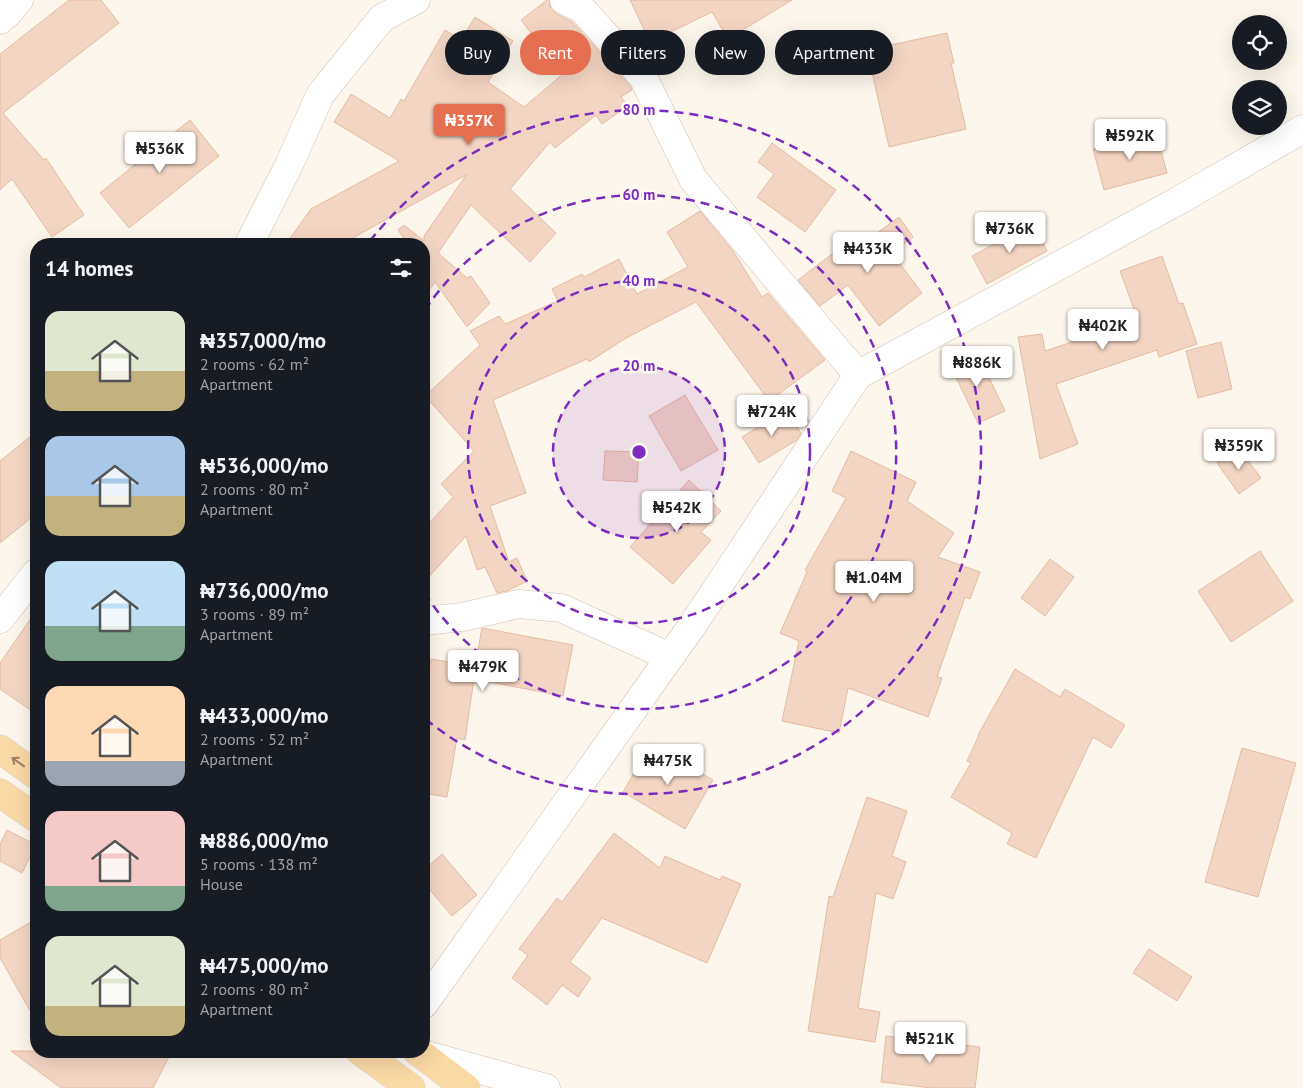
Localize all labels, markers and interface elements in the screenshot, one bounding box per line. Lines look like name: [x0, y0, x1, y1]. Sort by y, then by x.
map controls: [1232, 15, 1287, 135]
button: locate: [1232, 15, 1287, 70]
chip: Buy: [445, 30, 510, 75]
chip: Rent: [520, 30, 591, 75]
chip: Filters: [601, 30, 685, 75]
chip: New: [695, 30, 765, 75]
chip: Apartment: [775, 30, 893, 75]
button: layers: [1232, 80, 1287, 135]
text: 80 m: [623, 100, 655, 119]
pin: ₦357K: [434, 104, 504, 146]
text: ₦357K: [445, 110, 493, 130]
pin: ₦592K: [1095, 119, 1165, 161]
text: ₦592K: [1106, 125, 1154, 145]
pin: ₦536K: [125, 132, 195, 174]
text: ₦536K: [136, 138, 184, 158]
text: 60 m: [623, 185, 655, 204]
pin: ₦736K: [975, 212, 1045, 254]
text: ₦736K: [986, 218, 1034, 238]
pin: ₦433K: [833, 232, 903, 274]
text: ₦433K: [844, 238, 892, 258]
icon: filters: [387, 254, 415, 282]
text: 14 homes: [45, 255, 133, 282]
text: 40 m: [623, 271, 655, 290]
pin: ₦402K: [1068, 308, 1138, 351]
text: ₦402K: [1079, 315, 1127, 335]
text: ₦357,000/mo: [200, 327, 326, 354]
icon: home: [85, 331, 145, 391]
pin: ₦886K: [942, 346, 1012, 388]
text: ₦886K: [953, 352, 1001, 372]
text: 2 rooms · 62 m²: [200, 354, 309, 374]
text: 20 m: [623, 356, 655, 375]
text: Apartment: [200, 374, 273, 394]
pin: ₦724K: [737, 394, 807, 437]
text: ₦724K: [748, 401, 796, 421]
pin: ₦359K: [1204, 428, 1274, 471]
text: ₦359K: [1215, 435, 1263, 455]
centre of rings: [630, 443, 648, 461]
text: ₦536,000/mo: [200, 452, 329, 479]
icon: home: [85, 456, 145, 516]
text: 2 rooms · 80 m²: [200, 479, 309, 499]
pin: ₦542K: [642, 490, 712, 533]
text: ₦542K: [653, 497, 701, 517]
text: Apartment: [200, 499, 273, 519]
pin: ₦1.04M: [833, 560, 915, 603]
text: ₦1.04M: [846, 567, 902, 587]
text: ₦736,000/mo: [200, 577, 329, 604]
icon: home: [85, 581, 145, 641]
text: 3 rooms · 89 m²: [200, 604, 309, 624]
text: Apartment: [200, 624, 273, 644]
pin: ₦479K: [448, 650, 518, 692]
text: ₦479K: [459, 656, 507, 676]
text: ₦433,000/mo: [200, 702, 329, 729]
icon: home: [85, 706, 145, 766]
text: 2 rooms · 52 m²: [200, 729, 309, 749]
pin: ₦475K: [633, 744, 703, 786]
text: Apartment: [200, 749, 273, 769]
text: ₦475K: [644, 750, 692, 770]
one-way arrow: [11, 757, 25, 767]
text: ₦886,000/mo: [200, 827, 329, 854]
icon: home: [85, 831, 145, 891]
text: 5 rooms · 138 m²: [200, 854, 318, 874]
text: House: [200, 874, 243, 894]
text: ₦475,000/mo: [200, 952, 329, 979]
icon: home: [85, 956, 145, 1016]
text: 2 rooms · 80 m²: [200, 979, 309, 999]
text: Apartment: [200, 999, 273, 1019]
pin: ₦521K: [895, 1022, 965, 1064]
text: ₦521K: [906, 1028, 954, 1048]

